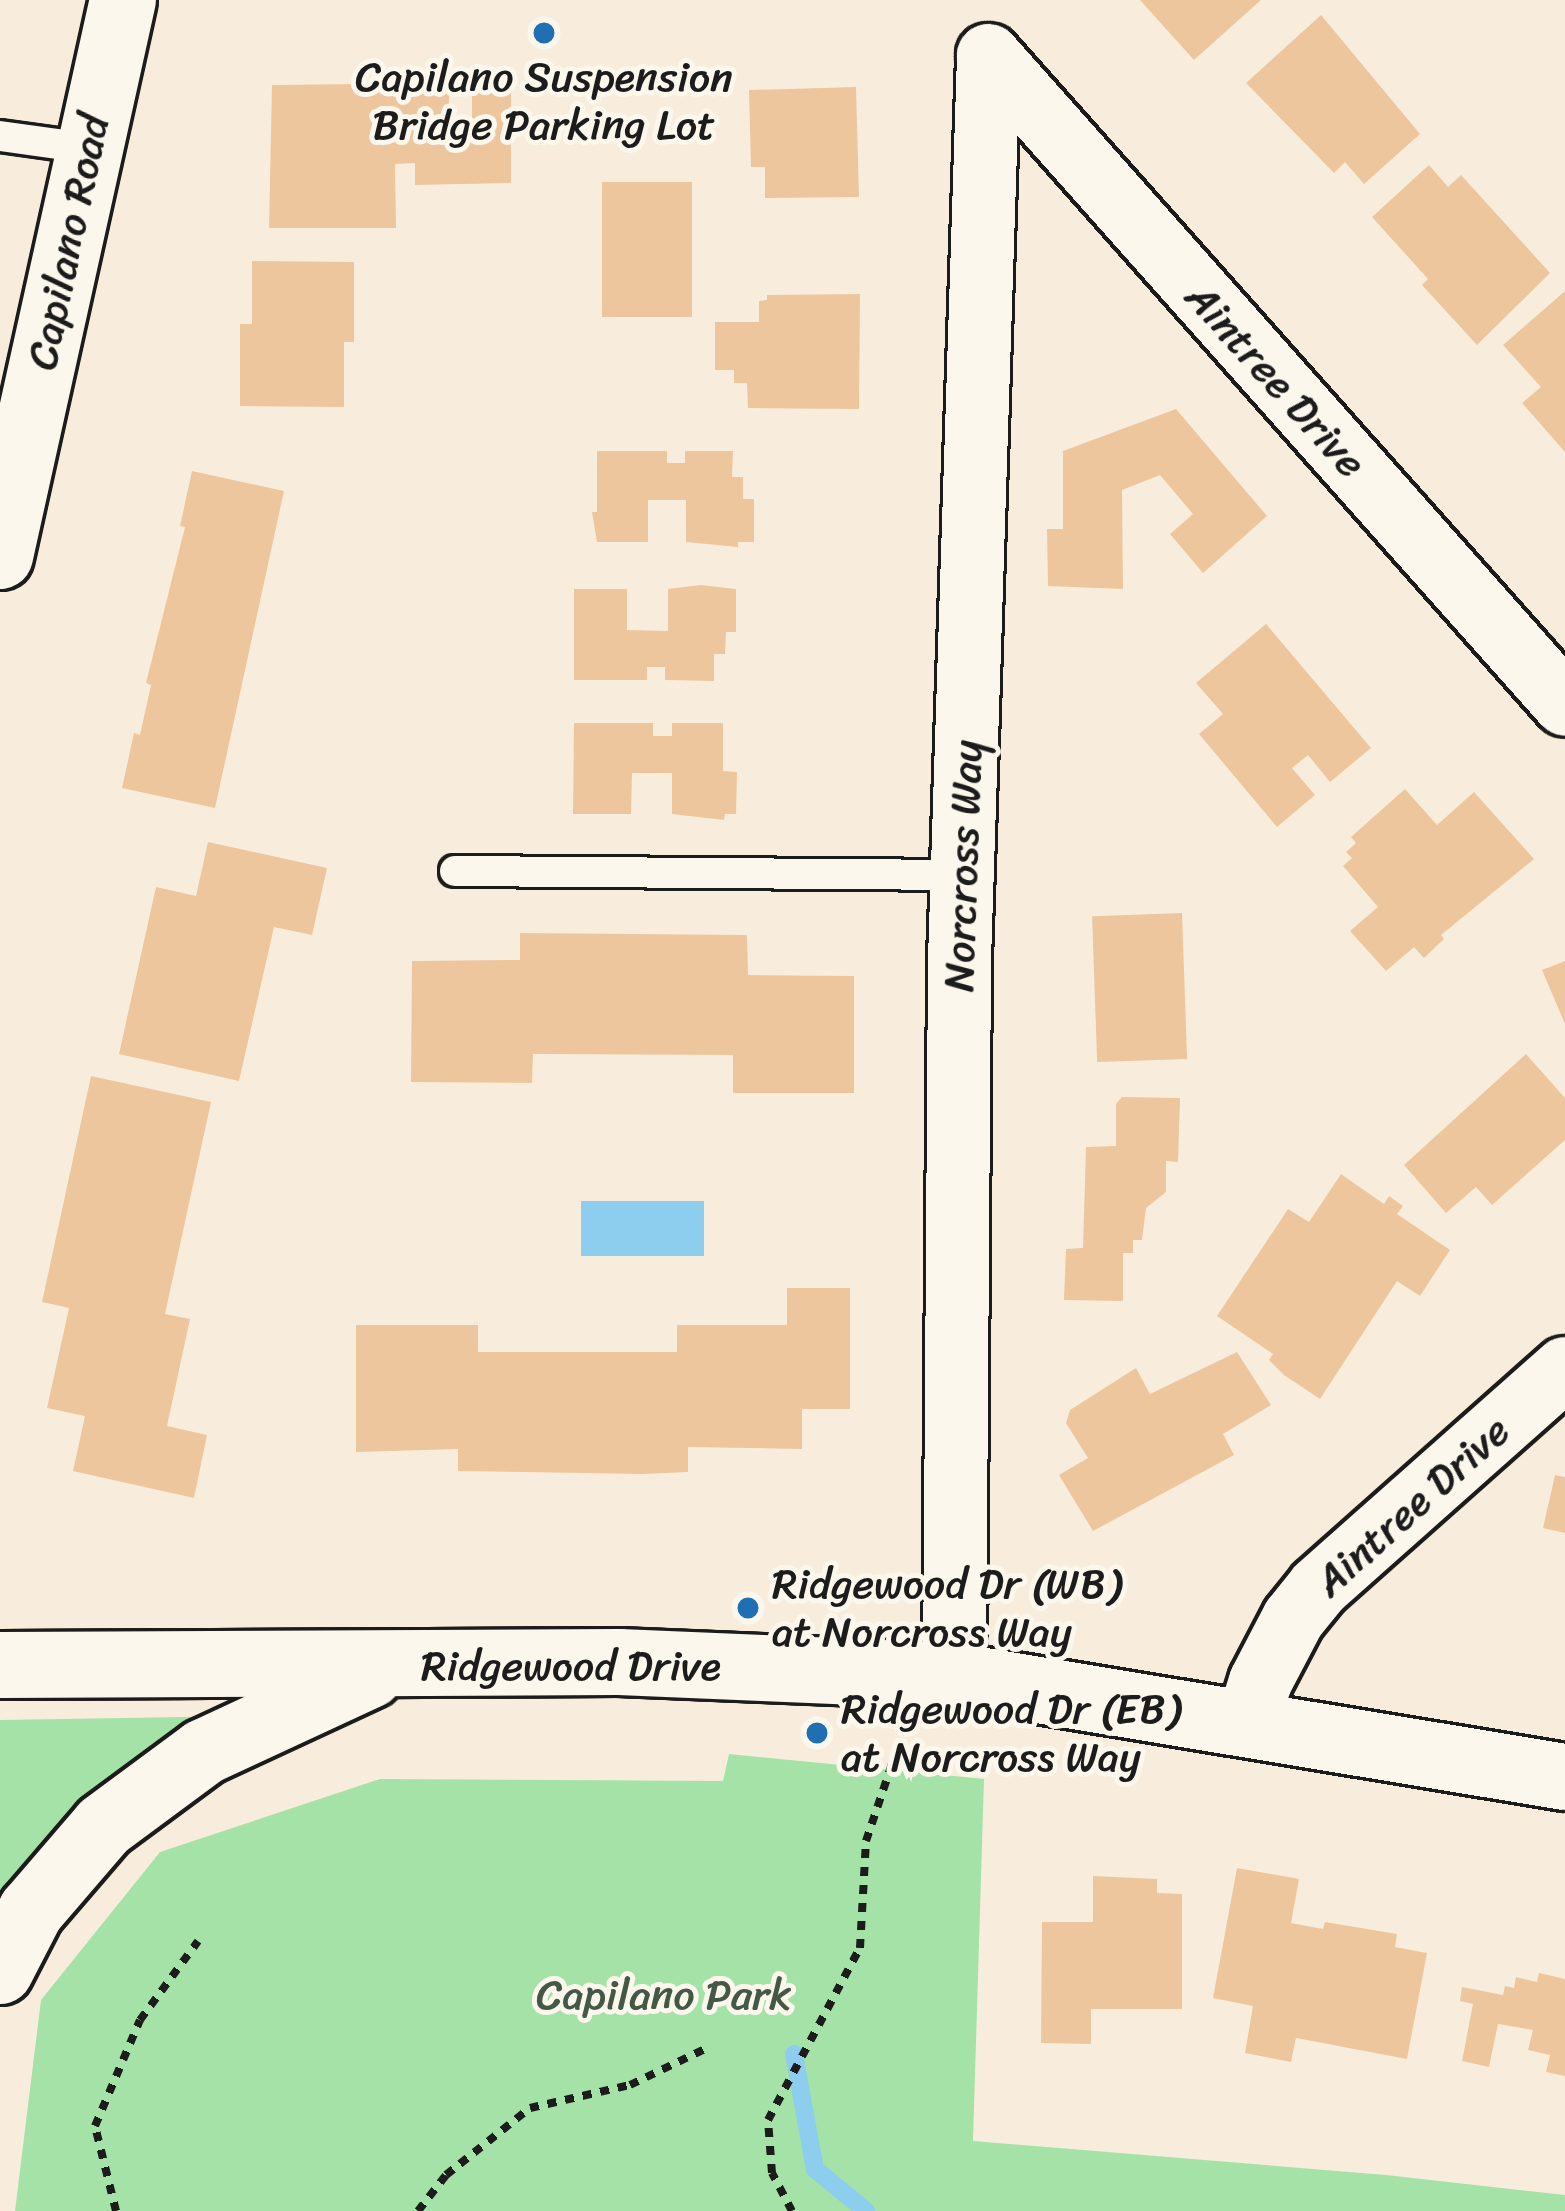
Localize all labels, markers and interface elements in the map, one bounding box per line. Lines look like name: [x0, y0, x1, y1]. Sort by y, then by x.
marker: Capilano Suspension Bridge Parking Lot: [531, 20, 557, 46]
place label: Capilano Suspension Bridge Parking Lot: [355, 52, 733, 150]
street label: Capilano Road: [16, 110, 120, 374]
street label: Aintree Drive: [1175, 272, 1377, 488]
street label: Norcross Way: [933, 739, 993, 993]
street label: Aintree Drive: [1304, 1405, 1520, 1607]
place label: Ridgewood Dr (WB) at Norcross Way: [772, 1559, 1121, 1658]
marker: Ridgewood Dr (WB) at Norcross Way: [735, 1595, 761, 1621]
street label: Ridgewood Drive: [420, 1641, 722, 1691]
place label: Ridgewood Dr (EB) at Norcross Way: [841, 1684, 1180, 1782]
marker: Ridgewood Dr (EB) at Norcross Way: [804, 1720, 830, 1746]
park label: Capilano Park: [536, 1970, 792, 2020]

